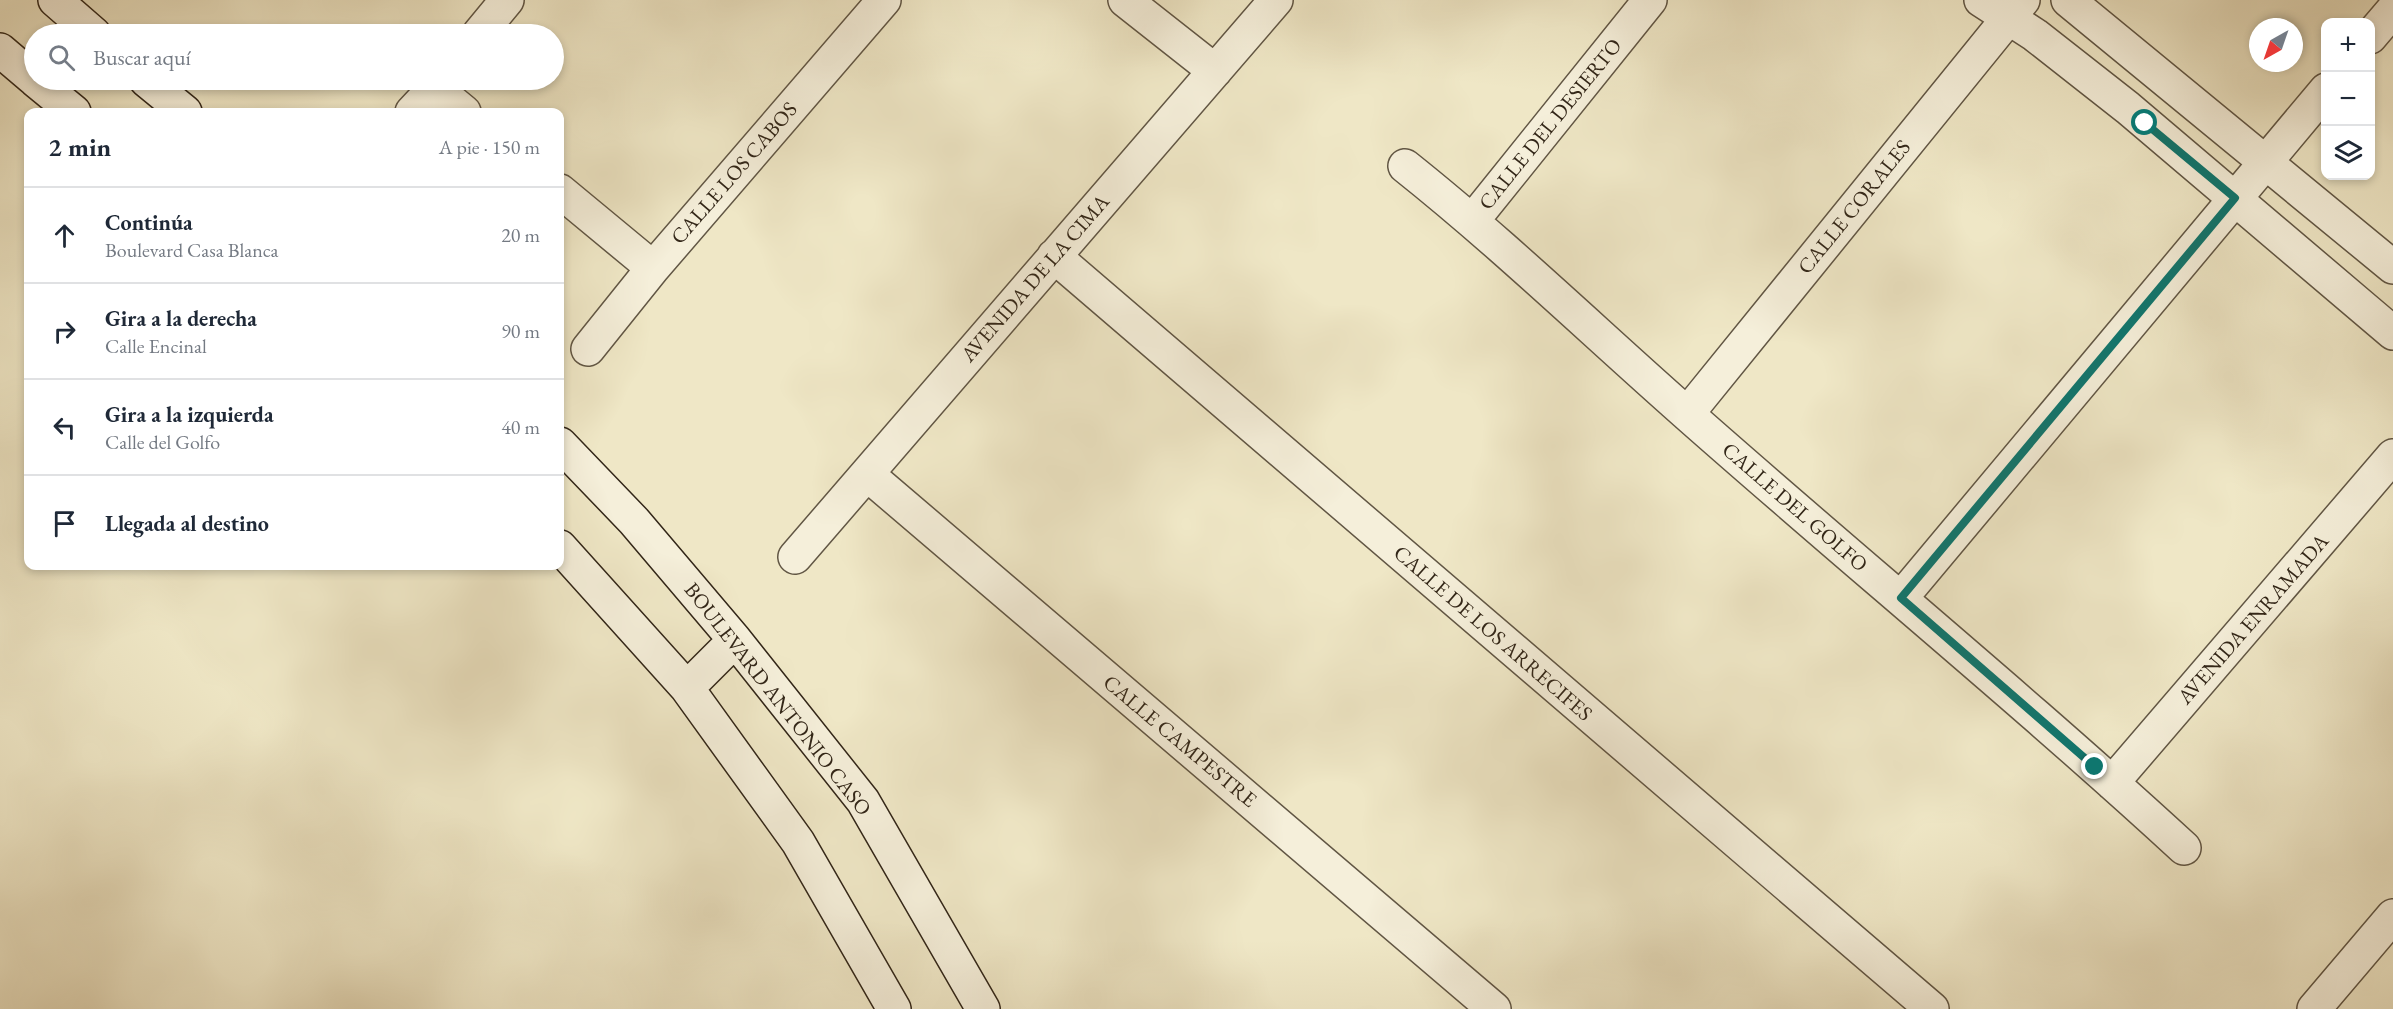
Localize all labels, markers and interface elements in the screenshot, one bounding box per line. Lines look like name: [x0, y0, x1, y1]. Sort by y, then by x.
north arrow: [2249, 18, 2303, 72]
map controls: [2321, 18, 2375, 180]
button: +: [2321, 18, 2375, 72]
search box: [24, 24, 564, 90]
street label: CALLE DEL DESIERTO: [1472, 32, 1627, 215]
icon: search: [45, 41, 78, 74]
text: Buscar aquí: [93, 43, 191, 72]
button: −: [2321, 72, 2375, 126]
street label: CALLE LOS CABOS: [664, 96, 803, 249]
route start: [2131, 109, 2157, 135]
button: layers: [2321, 126, 2375, 180]
text: 2 min: [48, 130, 111, 164]
text: A pie · 150 m: [439, 134, 540, 160]
street label: CALLE CORALES: [1791, 134, 1916, 279]
street label: AVENIDA DE LA CIMA: [954, 188, 1115, 368]
text: Continúa: [105, 208, 193, 237]
icon: ahead: [48, 219, 81, 252]
text: 20 m: [501, 222, 540, 248]
text: Boulevard Casa Blanca: [105, 237, 279, 263]
text: Gira a la derecha: [105, 304, 257, 333]
icon: right: [48, 315, 81, 348]
text: 90 m: [501, 318, 540, 344]
text: Calle Encinal: [105, 333, 207, 359]
text: Gira a la izquierda: [105, 400, 274, 429]
icon: left: [48, 411, 81, 444]
text: 40 m: [501, 414, 540, 440]
text: Calle del Golfo: [105, 429, 220, 455]
street label: CALLE DEL GOLFO: [1717, 436, 1874, 577]
icon: arrive: [48, 507, 81, 540]
text: Llegada al destino: [105, 509, 269, 538]
street label: AVENIDA ENRAMADA: [2171, 527, 2334, 710]
street label: CALLE DE LOS ARRECIFES: [1388, 539, 1598, 726]
street label: BOULEVARD ANTONIO CASO: [679, 577, 878, 821]
street label: CALLE CAMPESTRE: [1098, 668, 1263, 813]
route end: [2081, 753, 2107, 779]

